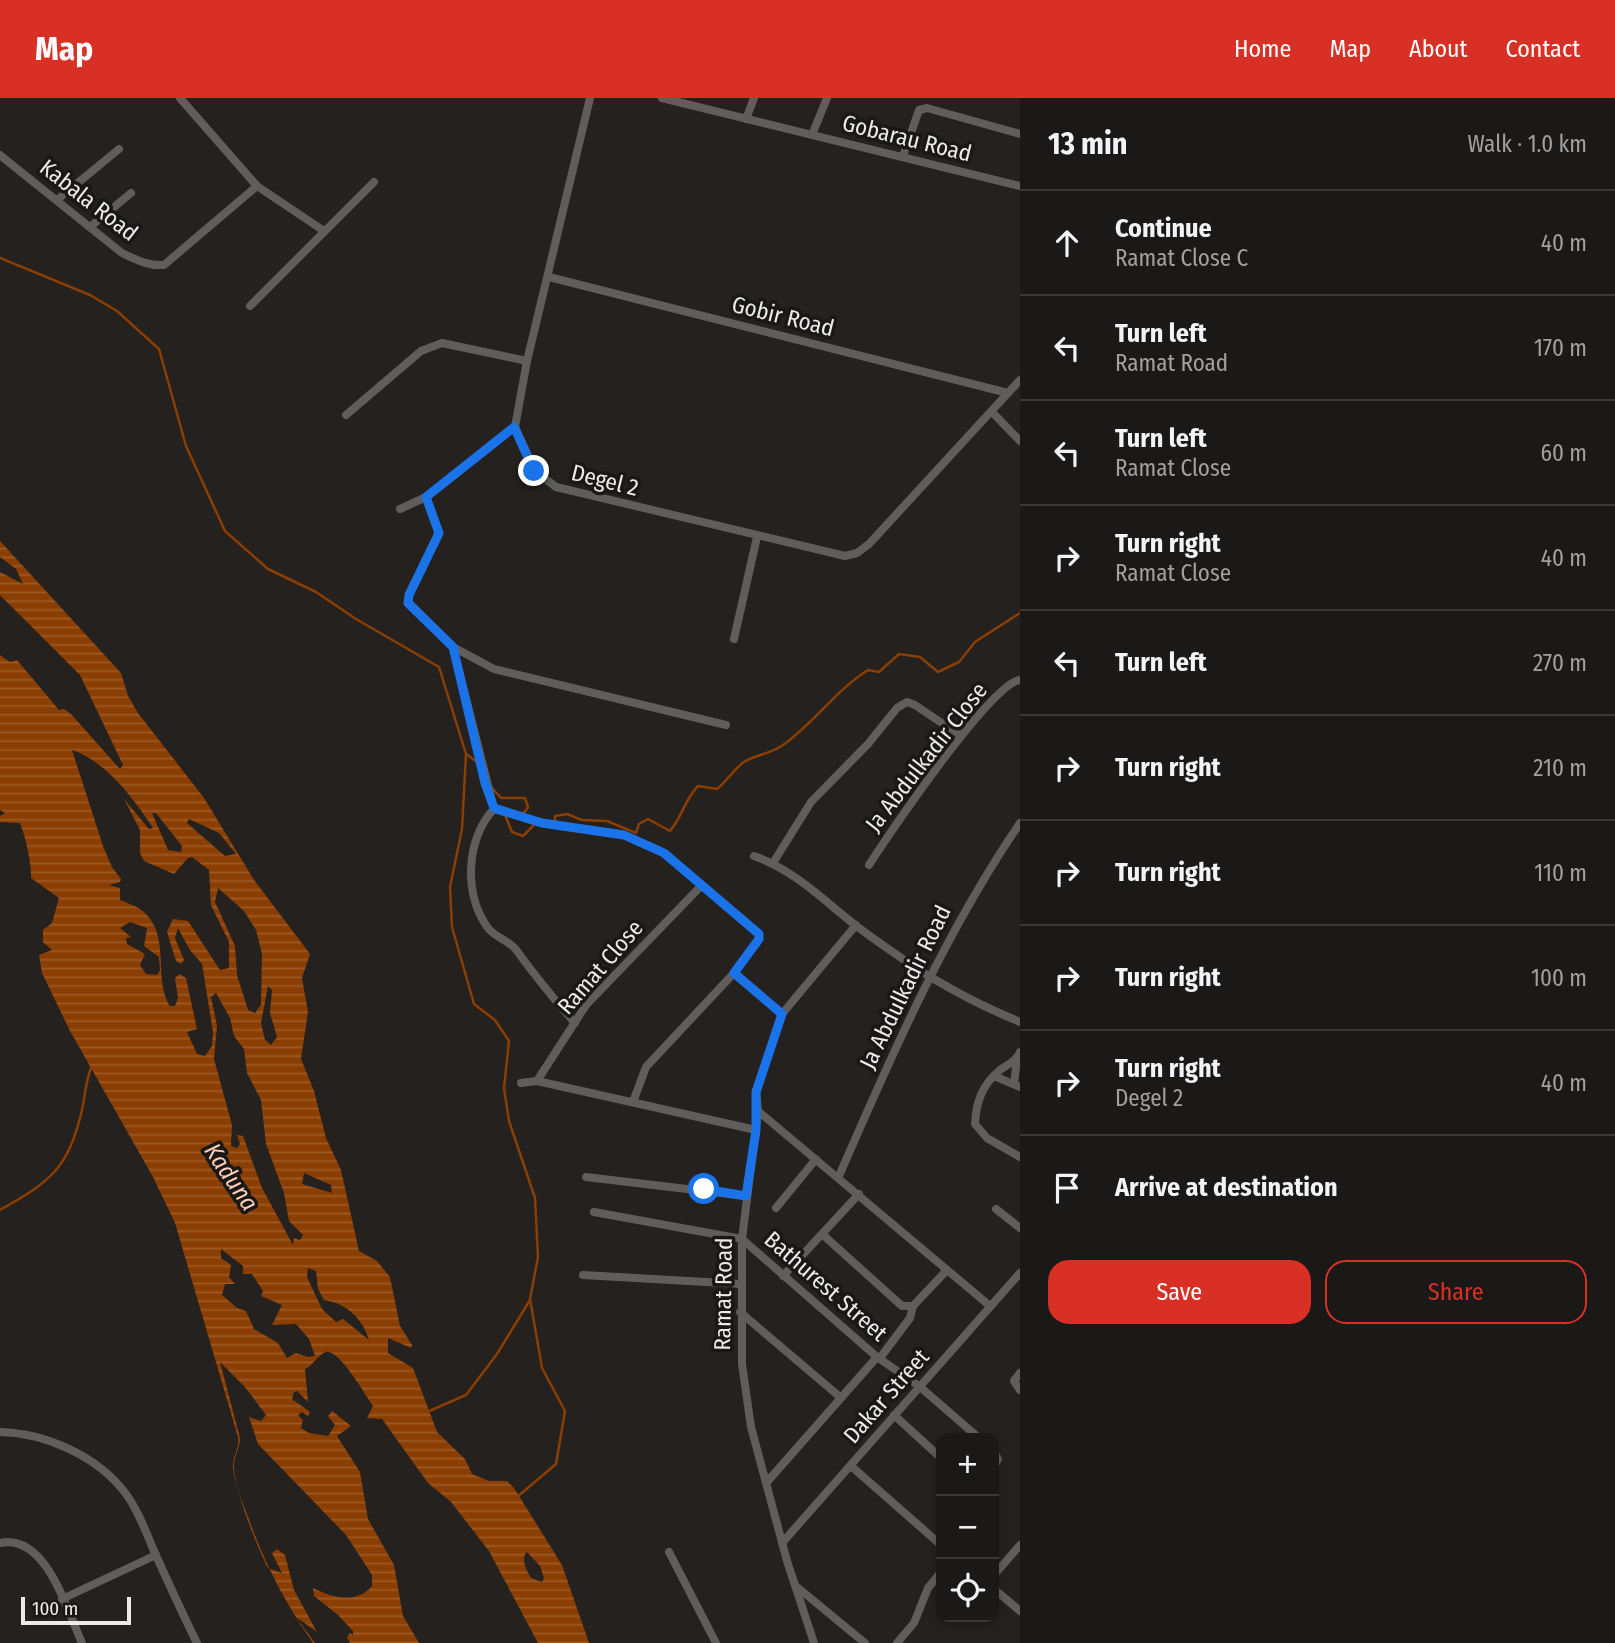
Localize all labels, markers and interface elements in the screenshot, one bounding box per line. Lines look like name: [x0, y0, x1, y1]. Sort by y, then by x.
text: Map: [35, 29, 93, 69]
text: Home: [1234, 35, 1291, 63]
text: Map: [1329, 35, 1371, 63]
text: About: [1409, 35, 1467, 63]
text: Contact: [1505, 35, 1580, 63]
street label: Gobarau Road: [839, 108, 975, 168]
text: 13 min: [1048, 126, 1128, 162]
text: Walk · 1.0 km: [1468, 130, 1587, 158]
street label: Kabala Road: [34, 153, 144, 247]
text: Continue: [1115, 213, 1212, 244]
icon: ahead: [1048, 224, 1086, 262]
text: 40 m: [1541, 229, 1587, 257]
text: Ramat Close C: [1115, 244, 1248, 272]
street label: Gobir Road: [729, 290, 837, 342]
text: Turn left: [1115, 318, 1207, 349]
icon: left: [1048, 329, 1086, 367]
text: 170 m: [1534, 334, 1587, 362]
text: Ramat Road: [1115, 349, 1228, 377]
text: Turn left: [1115, 423, 1207, 454]
icon: left: [1048, 434, 1086, 472]
text: 60 m: [1541, 439, 1587, 467]
text: Ramat Close: [1115, 454, 1231, 482]
route end: [518, 455, 549, 486]
street label: Degel 2: [569, 458, 641, 502]
text: Turn right: [1115, 528, 1221, 559]
icon: right: [1048, 539, 1086, 577]
text: 40 m: [1541, 544, 1587, 572]
text: Ramat Close: [1115, 559, 1231, 587]
icon: left: [1048, 644, 1086, 682]
text: Turn left: [1115, 647, 1207, 678]
text: 270 m: [1533, 649, 1587, 677]
street label: Ja Abdulkadir Close: [859, 677, 993, 837]
icon: right: [1048, 749, 1086, 787]
text: Turn right: [1115, 752, 1221, 783]
text: 210 m: [1533, 754, 1587, 782]
icon: right: [1048, 854, 1086, 892]
text: Turn right: [1115, 857, 1221, 888]
text: 110 m: [1534, 859, 1587, 887]
street label: Ja Abdulkadir Road: [853, 901, 957, 1073]
street label: Ramat Close: [551, 914, 649, 1020]
icon: right: [1048, 959, 1086, 997]
text: Turn right: [1115, 962, 1221, 993]
text: 100 m: [1531, 964, 1587, 992]
text: Turn right: [1115, 1053, 1221, 1084]
icon: right: [1048, 1064, 1086, 1102]
text: 40 m: [1541, 1069, 1587, 1097]
text: Degel 2: [1115, 1084, 1183, 1112]
water label: Kaduna: [198, 1138, 264, 1216]
icon: arrive: [1048, 1169, 1086, 1207]
text: Arrive at destination: [1115, 1172, 1338, 1203]
route start: [688, 1173, 719, 1204]
street label: Bathurest Street: [759, 1225, 893, 1347]
street label: Ramat Road: [708, 1237, 738, 1351]
button: Save: [1048, 1260, 1311, 1324]
button: Share: [1325, 1260, 1587, 1324]
street label: Dakar Street: [837, 1343, 935, 1449]
map controls: [936, 1433, 999, 1622]
button: +: [936, 1433, 999, 1496]
button: −: [936, 1496, 999, 1559]
button: locate: [936, 1559, 999, 1622]
scale bar: [21, 1594, 131, 1626]
text: 100 m: [32, 1597, 78, 1620]

